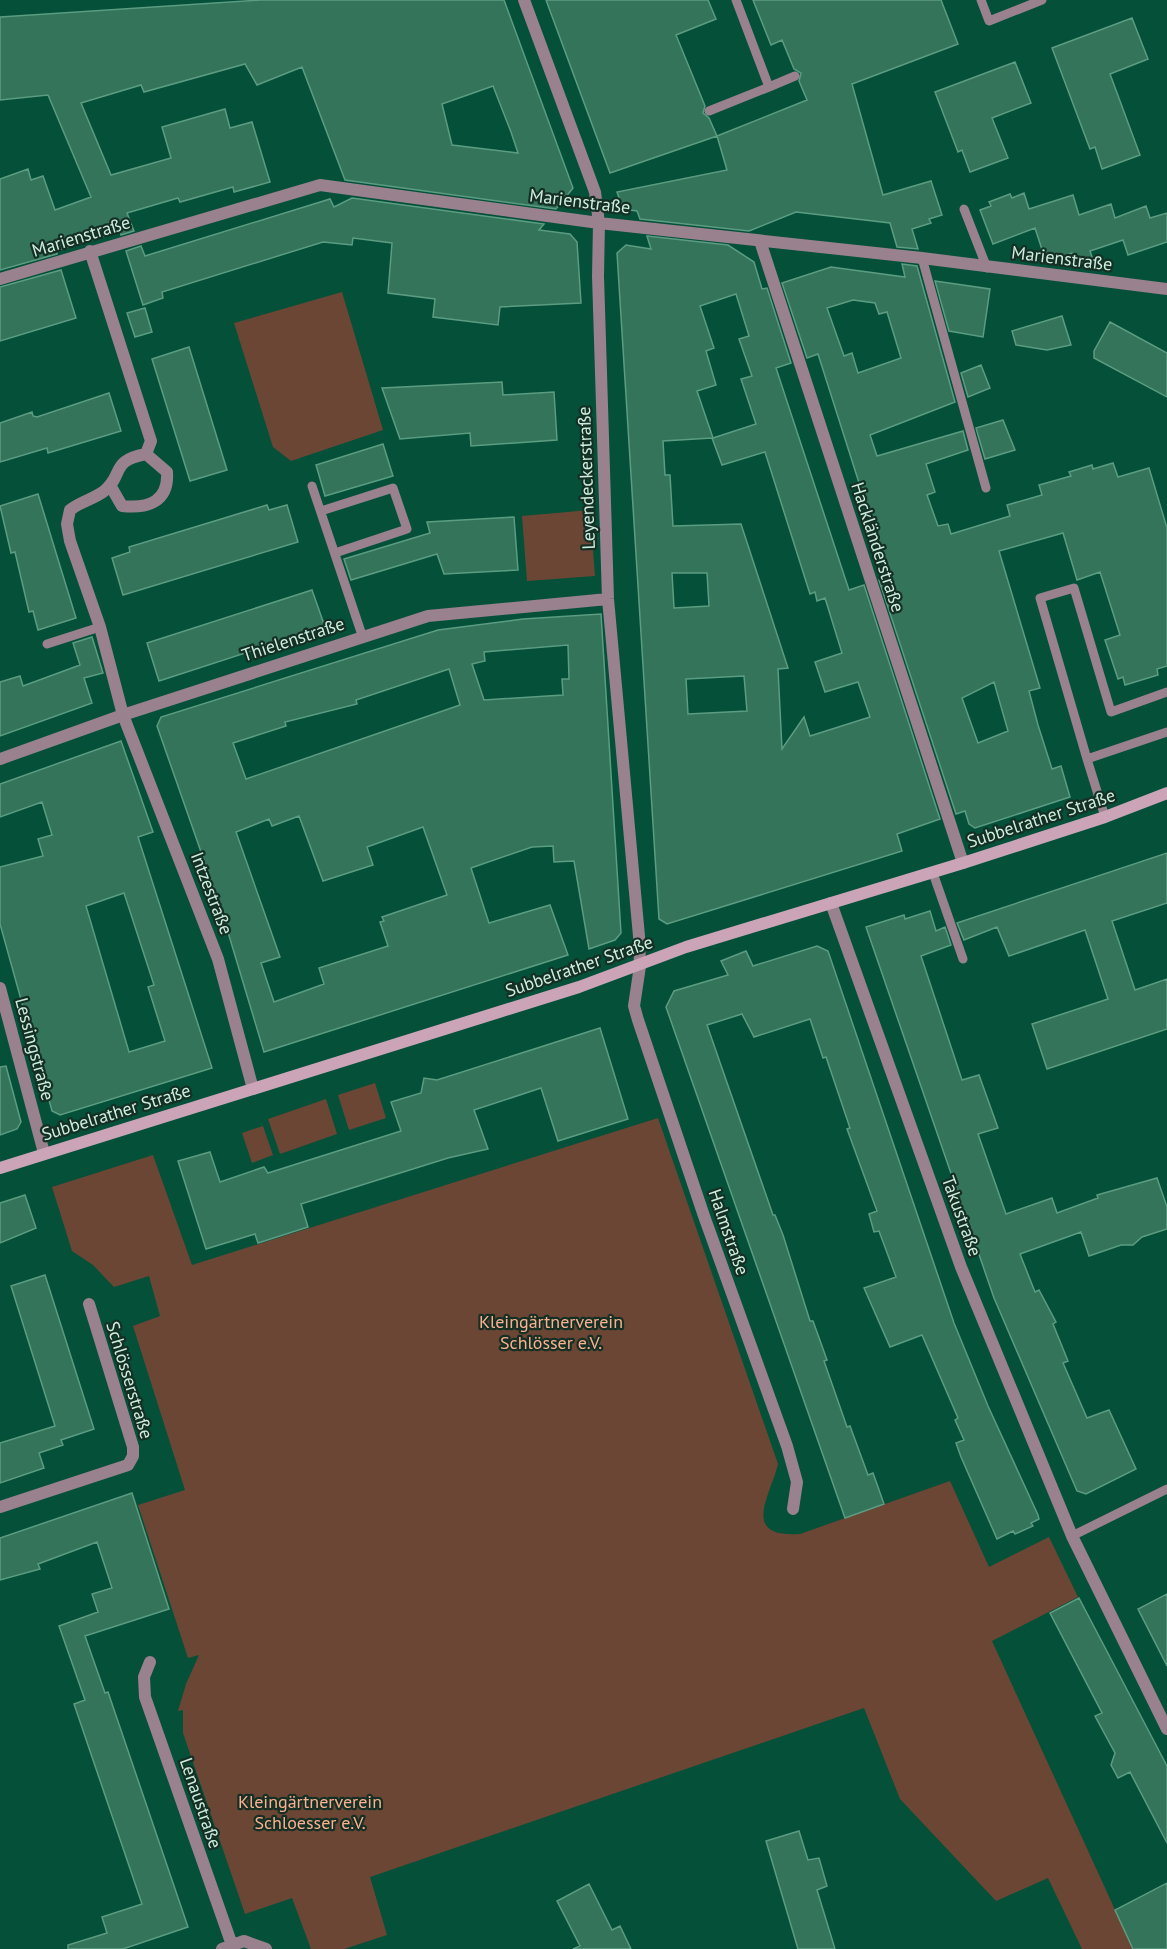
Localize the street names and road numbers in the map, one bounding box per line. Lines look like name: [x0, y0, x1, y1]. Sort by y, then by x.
street label: Marienstraße: [528, 183, 632, 219]
street label: Marienstraße: [29, 210, 133, 262]
street label: Marienstraße: [1010, 240, 1114, 276]
street label: Leyendeckerstraße: [572, 406, 600, 550]
street label: Hackländerstraße: [846, 479, 910, 615]
street label: Thielenstraße: [239, 612, 347, 666]
street label: Subbelrather Straße: [964, 783, 1118, 853]
street label: Intzestraße: [186, 848, 238, 938]
street label: Subbelrather Straße: [502, 930, 656, 1002]
street label: Lessingstraße: [10, 995, 60, 1103]
street label: Subbelrather Straße: [39, 1078, 193, 1146]
street label: Takustraße: [937, 1173, 987, 1259]
street label: Halmstraße: [704, 1186, 754, 1278]
street label: Schlösserstraße: [101, 1319, 159, 1441]
street label: Lenaustraße: [175, 1755, 227, 1851]

